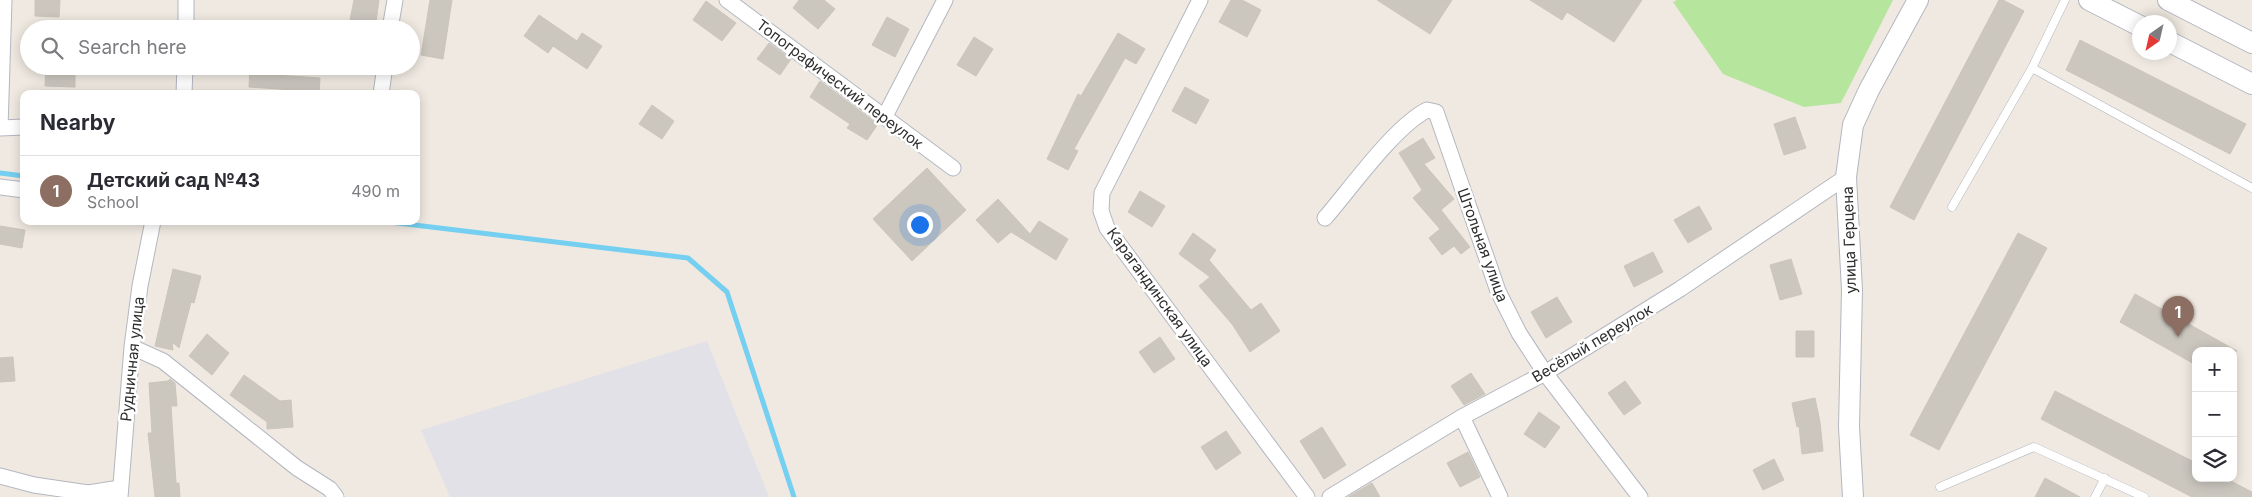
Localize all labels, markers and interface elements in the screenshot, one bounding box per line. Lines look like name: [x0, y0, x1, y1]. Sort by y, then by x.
street label: Топографический переулок: [753, 15, 927, 153]
north arrow: [2132, 15, 2177, 60]
search box: [20, 20, 420, 75]
icon: search: [38, 34, 66, 62]
text: Search here: [78, 36, 187, 59]
text: Nearby: [40, 110, 115, 135]
text: Детский сад №43: [87, 169, 260, 192]
text: 1: [53, 181, 59, 201]
text: 490 m: [351, 181, 400, 201]
street label: Штольная улица: [1454, 185, 1512, 305]
street label: улица Герцена: [1838, 186, 1860, 294]
text: School: [87, 192, 139, 212]
your location: [907, 212, 933, 238]
street label: Карагандинская улица: [1103, 224, 1217, 370]
street label: Рудничная улица: [116, 296, 148, 422]
pin: 1: [2162, 296, 2194, 337]
street label: Весёлый переулок: [1528, 299, 1656, 387]
map controls: [2192, 347, 2237, 482]
button: +: [2192, 347, 2237, 392]
button: −: [2192, 392, 2237, 437]
button: layers: [2192, 437, 2237, 482]

